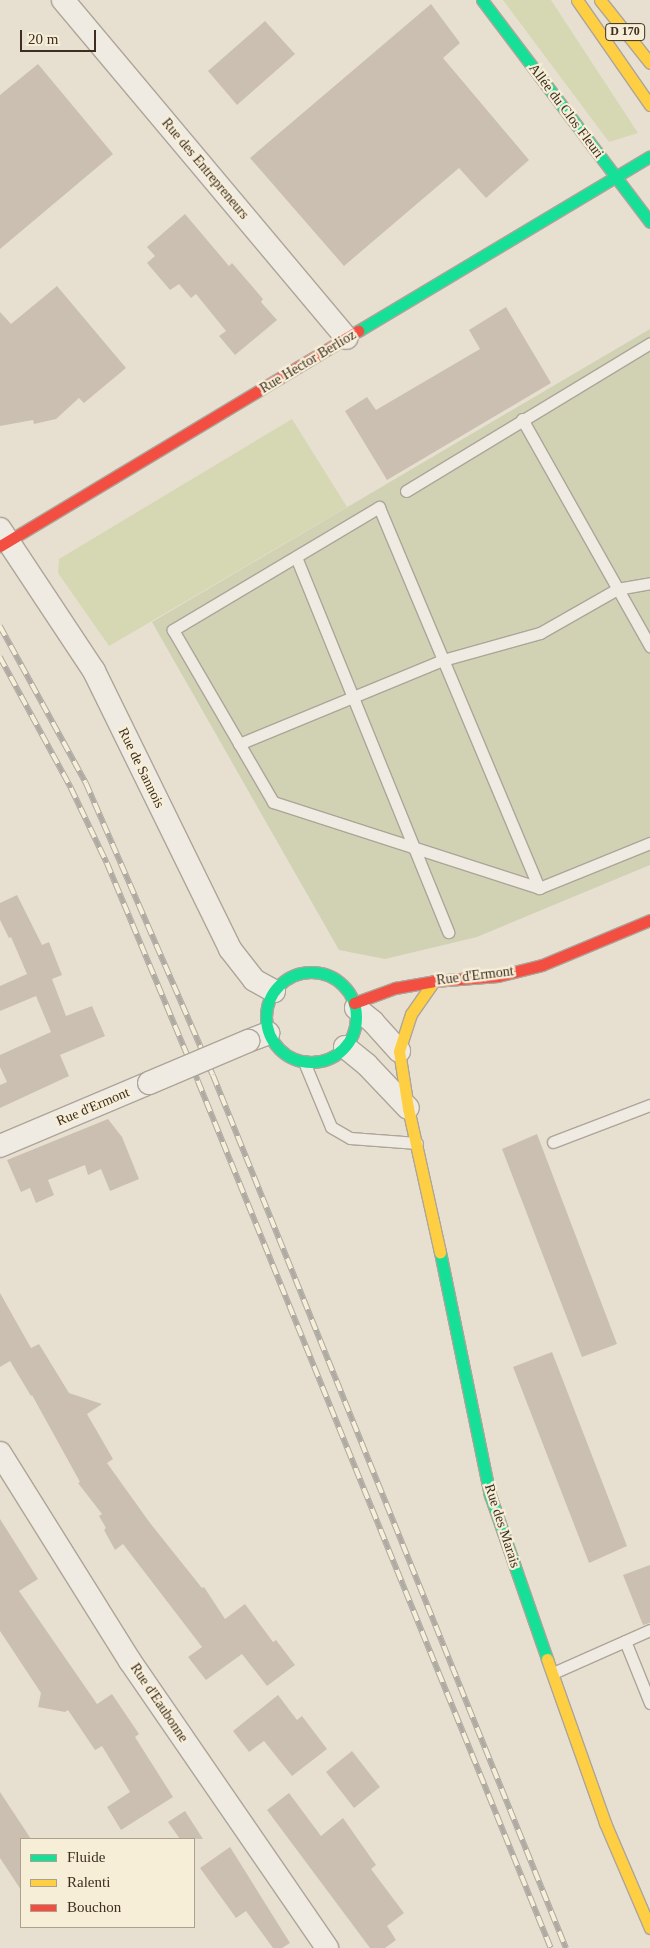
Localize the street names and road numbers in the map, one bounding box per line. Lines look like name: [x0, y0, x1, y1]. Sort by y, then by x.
road number: D 170: [605, 22, 645, 42]
street label: Allée du Clos Fleuri: [525, 60, 607, 162]
street label: Rue des Entrepreneurs: [158, 115, 252, 223]
street label: Rue Hector Berlioz: [257, 327, 359, 397]
street label: Rue de Sannois: [114, 725, 168, 811]
street label: Rue d'Ermont: [435, 963, 515, 989]
street label: Rue d'Ermont: [54, 1084, 132, 1130]
street label: Rue des Marais: [481, 1482, 523, 1570]
street label: Rue d'Eaubonne: [126, 1660, 192, 1746]

